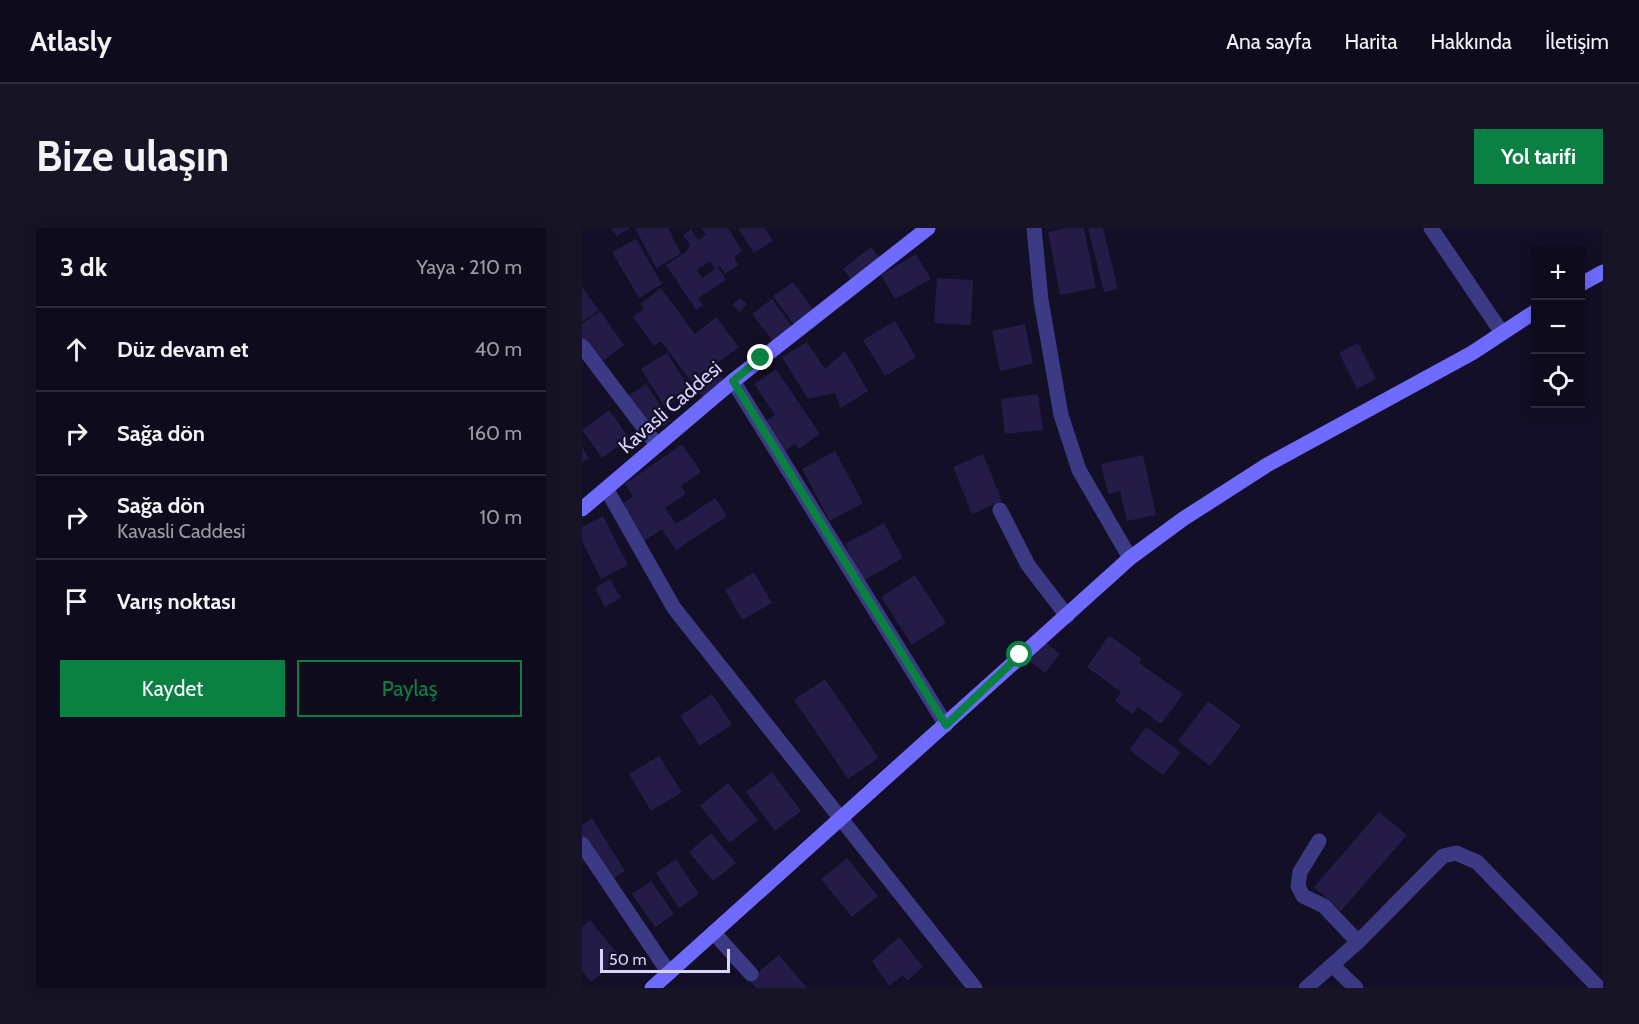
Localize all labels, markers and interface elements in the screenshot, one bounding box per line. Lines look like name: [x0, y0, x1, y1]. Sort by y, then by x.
text: Atlasly: [30, 24, 112, 58]
text: Ana sayfa: [1226, 29, 1312, 54]
text: Harita: [1345, 29, 1397, 54]
text: Hakkında: [1430, 29, 1512, 54]
text: İletişim: [1545, 29, 1609, 54]
button: Yol tarifi: [1474, 129, 1603, 184]
text: Bize ulaşın: [36, 130, 229, 182]
map controls: [1531, 246, 1585, 408]
button: +: [1531, 246, 1585, 300]
text: 3 dk: [60, 251, 107, 283]
text: Yaya · 210 m: [416, 255, 522, 279]
button: −: [1531, 300, 1585, 354]
icon: ahead: [60, 333, 93, 366]
text: Düz devam et: [117, 336, 249, 363]
text: 40 m: [474, 337, 522, 361]
route end: [747, 344, 773, 370]
button: locate: [1531, 354, 1585, 408]
street label: Kavasli Caddesi: [614, 356, 726, 458]
icon: right: [60, 417, 93, 450]
text: Sağa dön: [117, 420, 205, 447]
text: 160 m: [468, 421, 522, 445]
text: Sağa dön: [117, 492, 205, 519]
icon: right: [60, 501, 93, 534]
text: 10 m: [479, 505, 522, 529]
text: Kavasli Caddesi: [117, 519, 246, 543]
icon: arrive: [60, 585, 93, 618]
text: Varış noktası: [117, 588, 236, 615]
route start: [1006, 641, 1032, 667]
button: Kaydet: [60, 660, 285, 717]
button: Paylaş: [297, 660, 522, 717]
scale bar: [600, 946, 730, 974]
text: 50 m: [609, 950, 646, 969]

